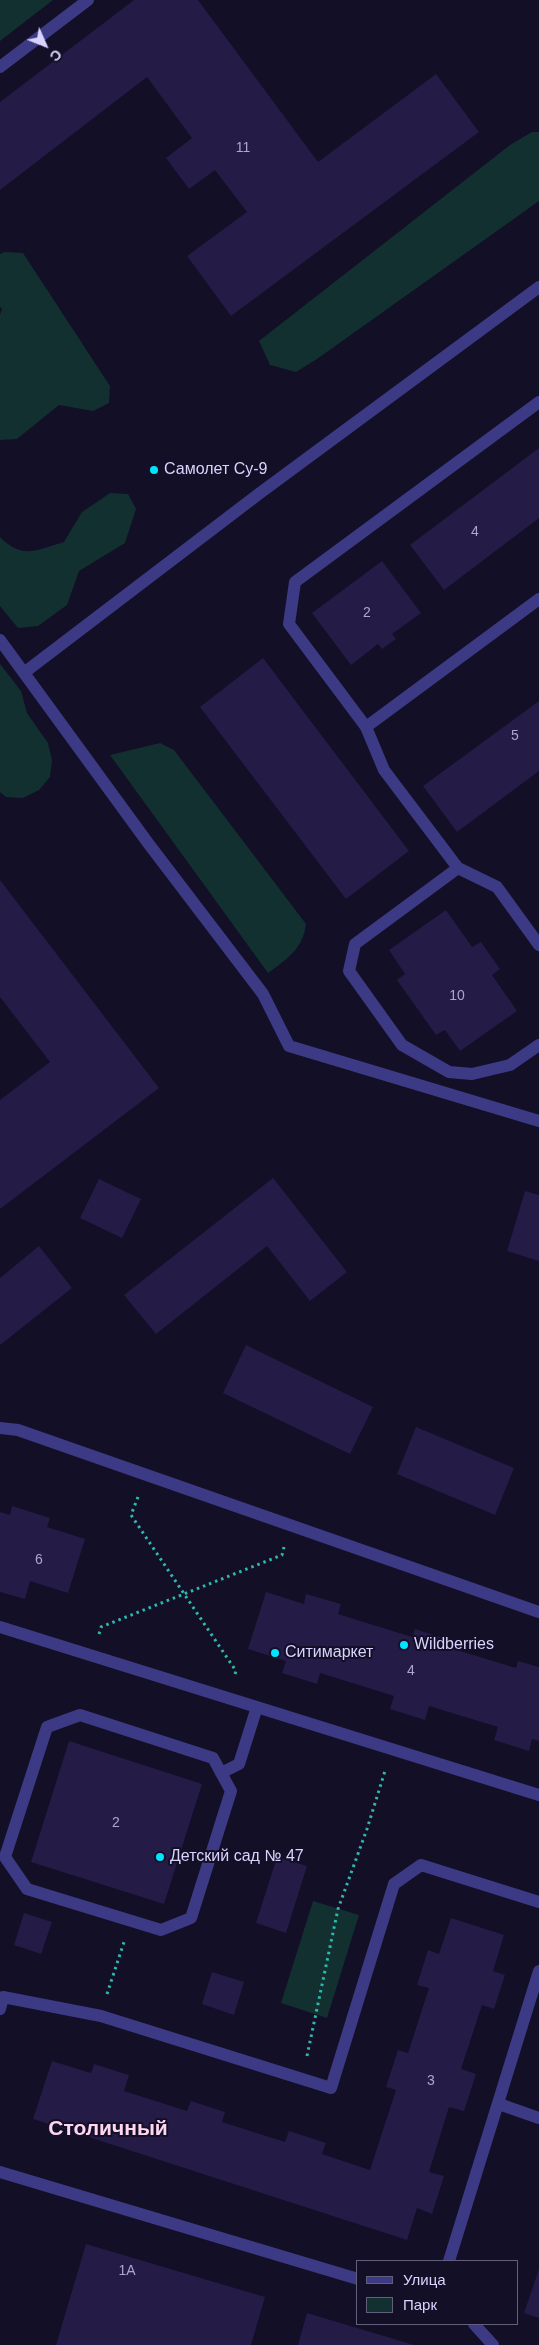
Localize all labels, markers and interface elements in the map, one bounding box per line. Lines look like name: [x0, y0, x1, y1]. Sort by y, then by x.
north arrow: [20, 20, 70, 70]
text: С: [47, 46, 65, 65]
house number: 11: [236, 140, 250, 156]
place label: Самолет Су-9: [164, 460, 267, 480]
marker: Самолет Су-9: [148, 464, 160, 476]
house number: 4: [471, 524, 479, 540]
house number: 2: [363, 605, 371, 621]
house number: 5: [511, 728, 519, 744]
house number: 10: [449, 988, 465, 1004]
house number: 6: [35, 1552, 43, 1568]
place label: Wildberries: [414, 1635, 494, 1655]
marker: Wildberries: [398, 1639, 410, 1651]
place label: Ситимаркет: [285, 1643, 373, 1663]
marker: Ситимаркет: [269, 1647, 281, 1659]
house number: 4: [407, 1663, 415, 1679]
house number: 2: [112, 1815, 120, 1831]
place label: Детский сад № 47: [170, 1847, 304, 1867]
marker: Детский сад № 47: [154, 1851, 166, 1863]
house number: 3: [427, 2073, 435, 2089]
district label: Столичный: [48, 2116, 168, 2142]
legend: [356, 2260, 519, 2325]
house number: 1А: [118, 2263, 136, 2279]
text: Улица: [403, 2271, 446, 2288]
text: Парк: [403, 2296, 437, 2313]

